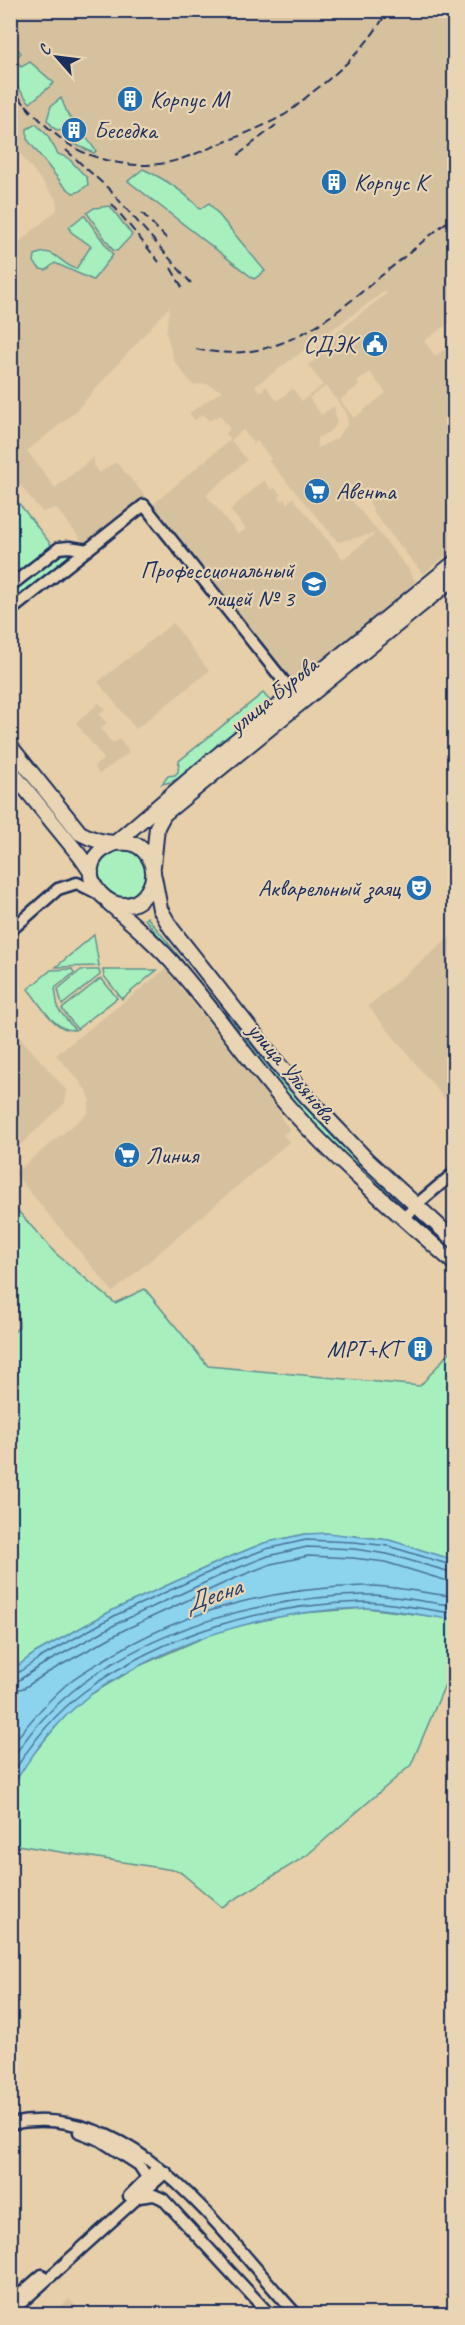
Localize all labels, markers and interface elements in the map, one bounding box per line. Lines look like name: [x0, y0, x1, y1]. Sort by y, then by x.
north arrow: [27, 27, 87, 87]
text: С: [34, 40, 56, 59]
building icon: Корпус М: [115, 84, 145, 114]
place label: Корпус М: [150, 84, 231, 114]
building icon: Беседка: [59, 115, 89, 145]
place label: Беседка: [94, 115, 159, 145]
building icon: Корпус К: [319, 167, 349, 197]
place label: Корпус К: [354, 167, 432, 197]
place label: СДЭК: [303, 329, 361, 359]
public building icon: СДЭК: [360, 329, 390, 359]
supermarket icon: Авента: [302, 476, 332, 506]
place label: Авента: [336, 476, 397, 506]
place label: Профессиональный лицей № 3: [140, 555, 296, 613]
school or university icon: Профессиональный лицей № 3: [299, 569, 329, 599]
street label: улица Бурова: [221, 649, 325, 741]
place label: Акварельный заяц: [258, 873, 402, 904]
theatre icon: Акварельный заяц: [404, 873, 434, 903]
street label: улица Ульянова: [240, 1014, 344, 1130]
supermarket icon: Линия: [112, 1140, 142, 1170]
place label: Линия: [146, 1140, 200, 1170]
place label: МРТ+КТ: [327, 1334, 406, 1364]
building icon: МРТ+КТ: [405, 1334, 435, 1364]
water label: Десна: [180, 1569, 248, 1620]

